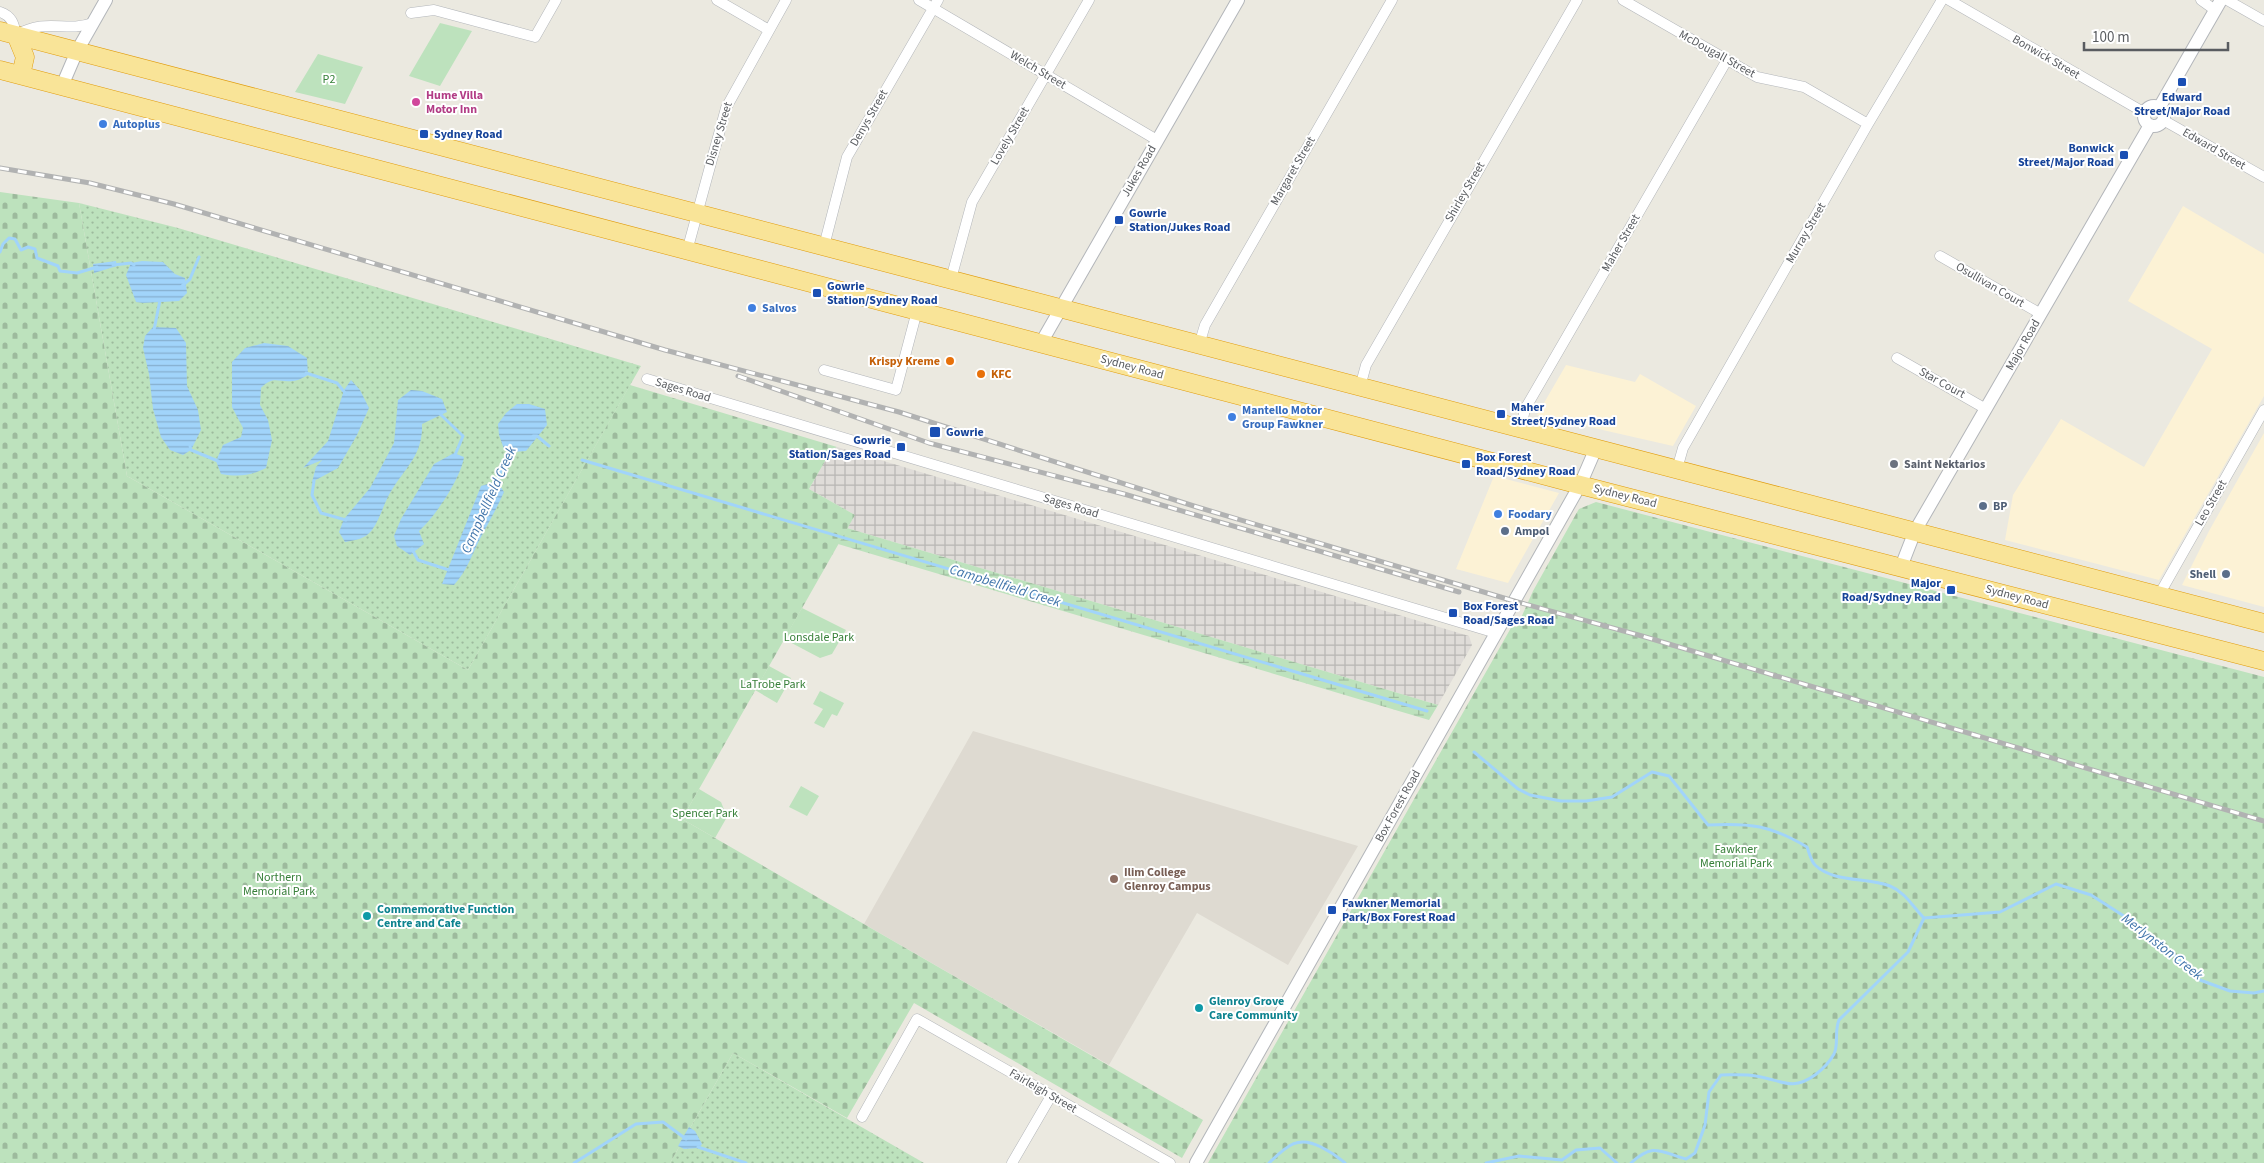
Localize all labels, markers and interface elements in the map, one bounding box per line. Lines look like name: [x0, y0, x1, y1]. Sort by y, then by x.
scale bar: [2084, 20, 2228, 52]
street label: McDougall Street: [1676, 26, 1758, 82]
text: 100 m: [2092, 27, 2130, 48]
street label: Bonwick Street: [2009, 31, 2083, 83]
street label: Welch Street: [1007, 47, 1069, 93]
park label: P2: [323, 71, 335, 88]
marker: Edward Street/Major Road: [2176, 76, 2188, 88]
street label: Denys Street: [846, 86, 892, 150]
place label: Hume Villa Motor Inn: [426, 87, 483, 118]
place label: Edward Street/Major Road: [2134, 89, 2230, 120]
marker: Hume Villa Motor Inn: [410, 96, 422, 108]
street label: Disney Street: [701, 100, 737, 168]
street label: Lovely Street: [986, 104, 1034, 168]
place label: Autoplus: [112, 116, 160, 133]
marker: Autoplus: [97, 118, 109, 130]
street label: Edward Street: [2179, 124, 2249, 174]
place label: Sydney Road: [434, 126, 502, 143]
marker: Sydney Road: [418, 128, 430, 140]
street label: Margaret Street: [1266, 133, 1320, 209]
place label: Bonwick Street/Major Road: [2018, 140, 2114, 171]
street label: Jukes Road: [1117, 142, 1161, 200]
marker: Bonwick Street/Major Road: [2118, 149, 2130, 161]
street label: Shirley Street: [1441, 159, 1489, 225]
street label: Murray Street: [1782, 200, 1830, 266]
place label: Gowrie Station/Jukes Road: [1129, 205, 1231, 236]
street label: Maher Street: [1598, 211, 1644, 275]
marker: Gowrie Station/Jukes Road: [1113, 214, 1125, 226]
street label: Osullivan Court: [1952, 258, 2028, 312]
place label: Gowrie Station/Sydney Road: [827, 278, 938, 309]
marker: Gowrie Station/Sydney Road: [811, 287, 823, 299]
place label: Salvos: [762, 300, 797, 317]
marker: Salvos: [746, 302, 758, 314]
street label: Major Road: [2001, 316, 2045, 374]
street label: Sydney Road: [1098, 350, 1166, 384]
place label: Krispy Kreme: [869, 353, 940, 370]
marker: Krispy Kreme: [944, 355, 956, 367]
street label: Star Court: [1916, 363, 1968, 403]
place label: KFC: [991, 366, 1012, 383]
marker: KFC: [975, 368, 987, 380]
street label: Sages Road: [653, 373, 713, 407]
place label: Maher Street/Sydney Road: [1511, 399, 1616, 430]
place label: Mantello Motor Group Fawkner: [1242, 402, 1323, 433]
marker: Maher Street/Sydney Road: [1495, 408, 1507, 420]
marker: Mantello Motor Group Fawkner: [1226, 411, 1238, 423]
place label: Gowrie: [946, 424, 984, 441]
marker: Gowrie: [928, 425, 942, 439]
place label: Gowrie Station/Sages Road: [789, 432, 891, 463]
marker: Gowrie Station/Sages Road: [895, 441, 907, 453]
water label: Campbellfield Creek: [456, 443, 522, 557]
place label: Box Forest Road/Sydney Road: [1476, 449, 1575, 480]
place label: Saint Nektarios: [1904, 456, 1985, 473]
marker: Box Forest Road/Sydney Road: [1460, 458, 1472, 470]
marker: Saint Nektarios: [1888, 458, 1900, 470]
street label: Leo Street: [2191, 477, 2231, 529]
street label: Sydney Road: [1591, 480, 1659, 512]
street label: Sages Road: [1041, 489, 1101, 523]
place label: BP: [1993, 498, 2007, 515]
marker: BP: [1977, 500, 1989, 512]
place label: Foodary: [1508, 506, 1552, 523]
marker: Foodary: [1492, 508, 1504, 520]
place label: Ampol: [1514, 523, 1550, 540]
marker: Ampol: [1499, 525, 1511, 537]
water label: Campbellfield Creek: [947, 560, 1063, 613]
place label: Shell: [2189, 566, 2217, 583]
marker: Shell: [2220, 568, 2232, 580]
place label: Major Road/Sydney Road: [1842, 575, 1941, 606]
street label: Sydney Road: [1983, 580, 2051, 614]
marker: Major Road/Sydney Road: [1945, 584, 1957, 596]
place label: Box Forest Road/Sages Road: [1463, 598, 1554, 629]
marker: Box Forest Road/Sages Road: [1447, 607, 1459, 619]
park label: Lonsdale Park: [784, 629, 854, 646]
park label: LaTrobe Park: [740, 676, 806, 693]
street label: Box Forest Road: [1371, 767, 1425, 845]
park label: Spencer Park: [672, 805, 738, 822]
park label: Fawkner Memorial Park: [1700, 841, 1772, 872]
place label: Ilim College Glenroy Campus: [1124, 864, 1211, 895]
park label: Northern Memorial Park: [243, 869, 315, 900]
marker: Ilim College Glenroy Campus: [1108, 873, 1120, 885]
place label: Fawkner Memorial Park/Box Forest Road: [1342, 895, 1455, 926]
place label: Commemorative Function Centre and Cafe: [377, 901, 514, 932]
marker: Fawkner Memorial Park/Box Forest Road: [1326, 904, 1338, 916]
water label: Merlynston Creek: [2117, 909, 2207, 985]
marker: Commemorative Function Centre and Cafe: [361, 910, 373, 922]
place label: Glenroy Grove Care Community: [1209, 993, 1298, 1024]
marker: Glenroy Grove Care Community: [1193, 1002, 1205, 1014]
street label: Fairleigh Street: [1006, 1065, 1080, 1117]

